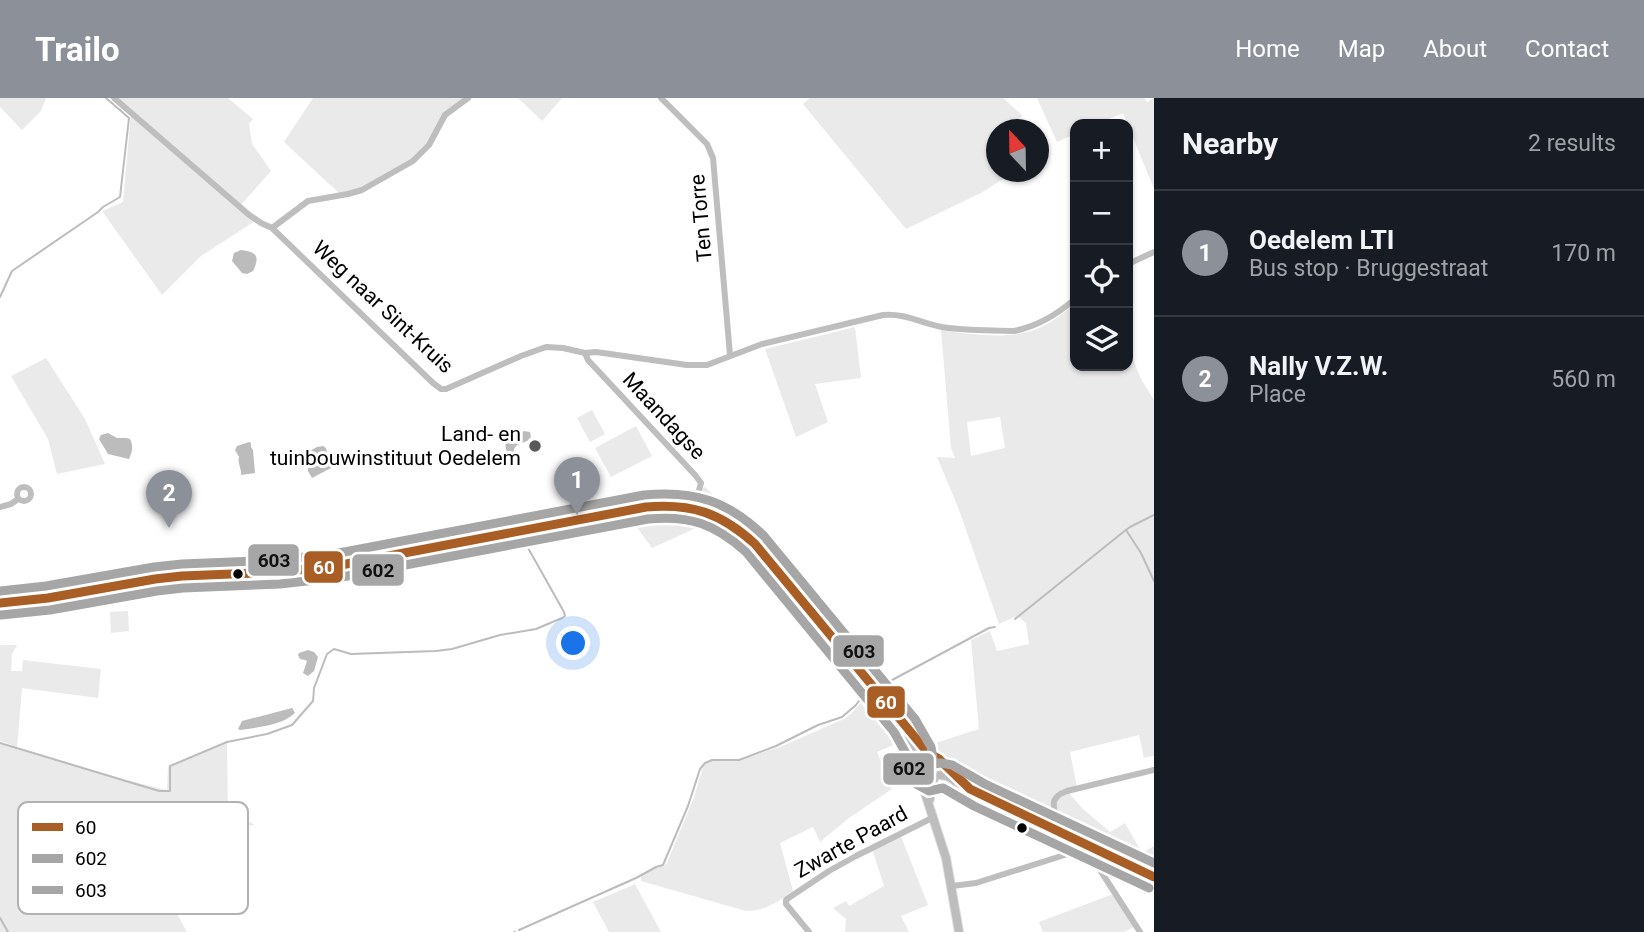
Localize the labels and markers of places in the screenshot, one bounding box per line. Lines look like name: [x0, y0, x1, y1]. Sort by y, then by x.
place label: Land- en tuinbouwinstituut Oedelem: [270, 422, 521, 470]
marker: Land- en tuinbouwinstituut Oedelem: [527, 438, 543, 454]
pin: 1: [554, 457, 600, 515]
pin: 2: [146, 470, 192, 528]
unlabelled marker: [231, 567, 245, 581]
unlabelled marker: [1015, 821, 1029, 835]

